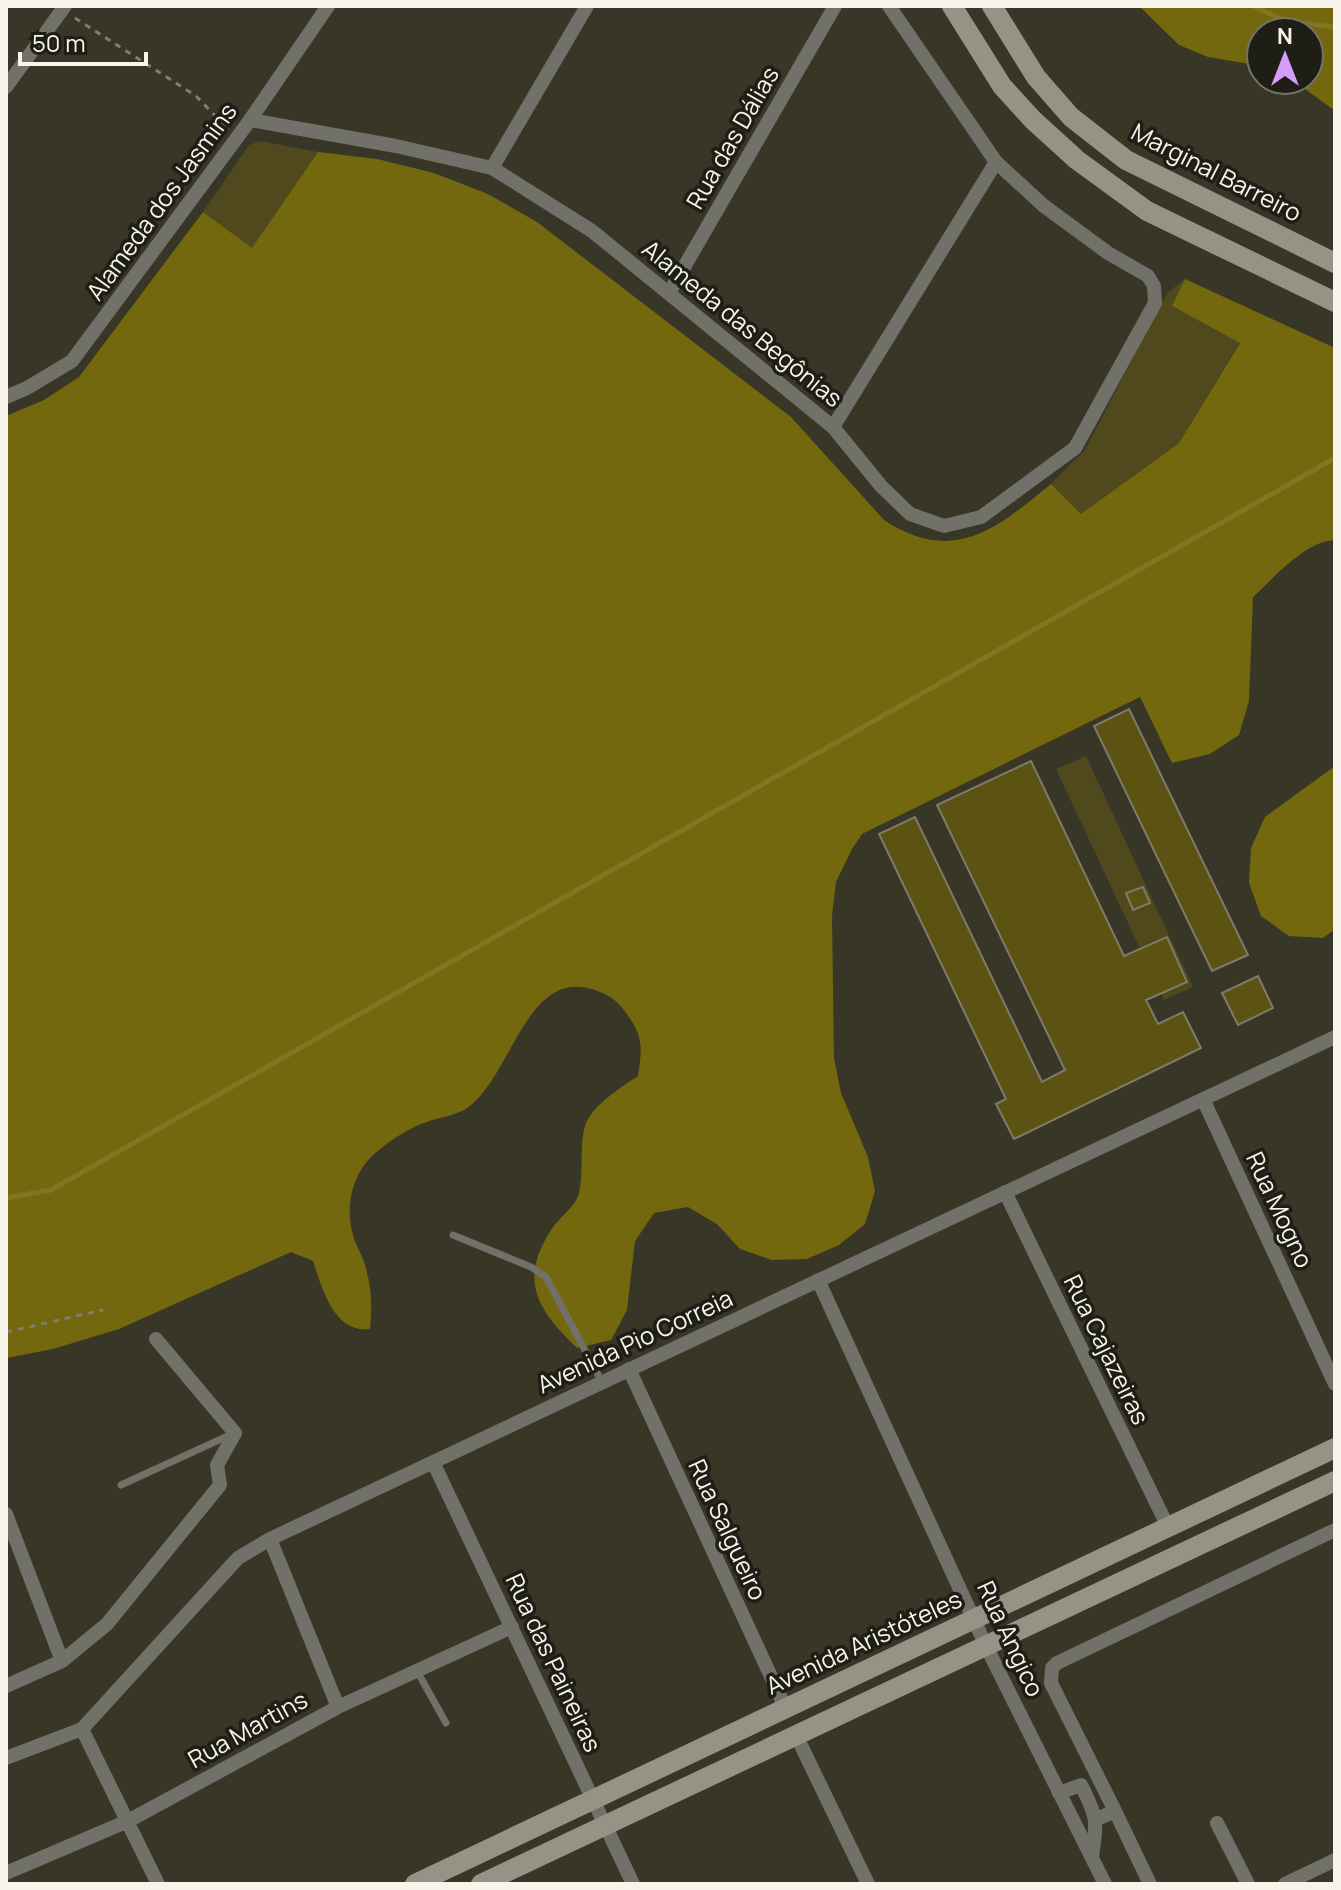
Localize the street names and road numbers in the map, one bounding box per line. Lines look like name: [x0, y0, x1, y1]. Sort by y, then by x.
street label: Rua das Dálias: [678, 60, 786, 214]
street label: Alameda dos Jasmins: [78, 96, 244, 306]
street label: Marginal Barreiro: [1126, 115, 1307, 229]
street label: Alameda das Begônias: [636, 232, 850, 414]
street label: Rua Mogno: [1239, 1146, 1322, 1273]
street label: Rua Cajazeiras: [1057, 1269, 1158, 1430]
street label: Avenida Pio Correia: [531, 1281, 738, 1400]
street label: Rua Salgueiro: [681, 1454, 775, 1605]
street label: Rua das Paineiras: [499, 1568, 610, 1757]
street label: Rua Angico: [970, 1575, 1052, 1701]
street label: Avenida Aristóteles: [760, 1582, 967, 1702]
street label: Rua Martins: [182, 1682, 313, 1775]

